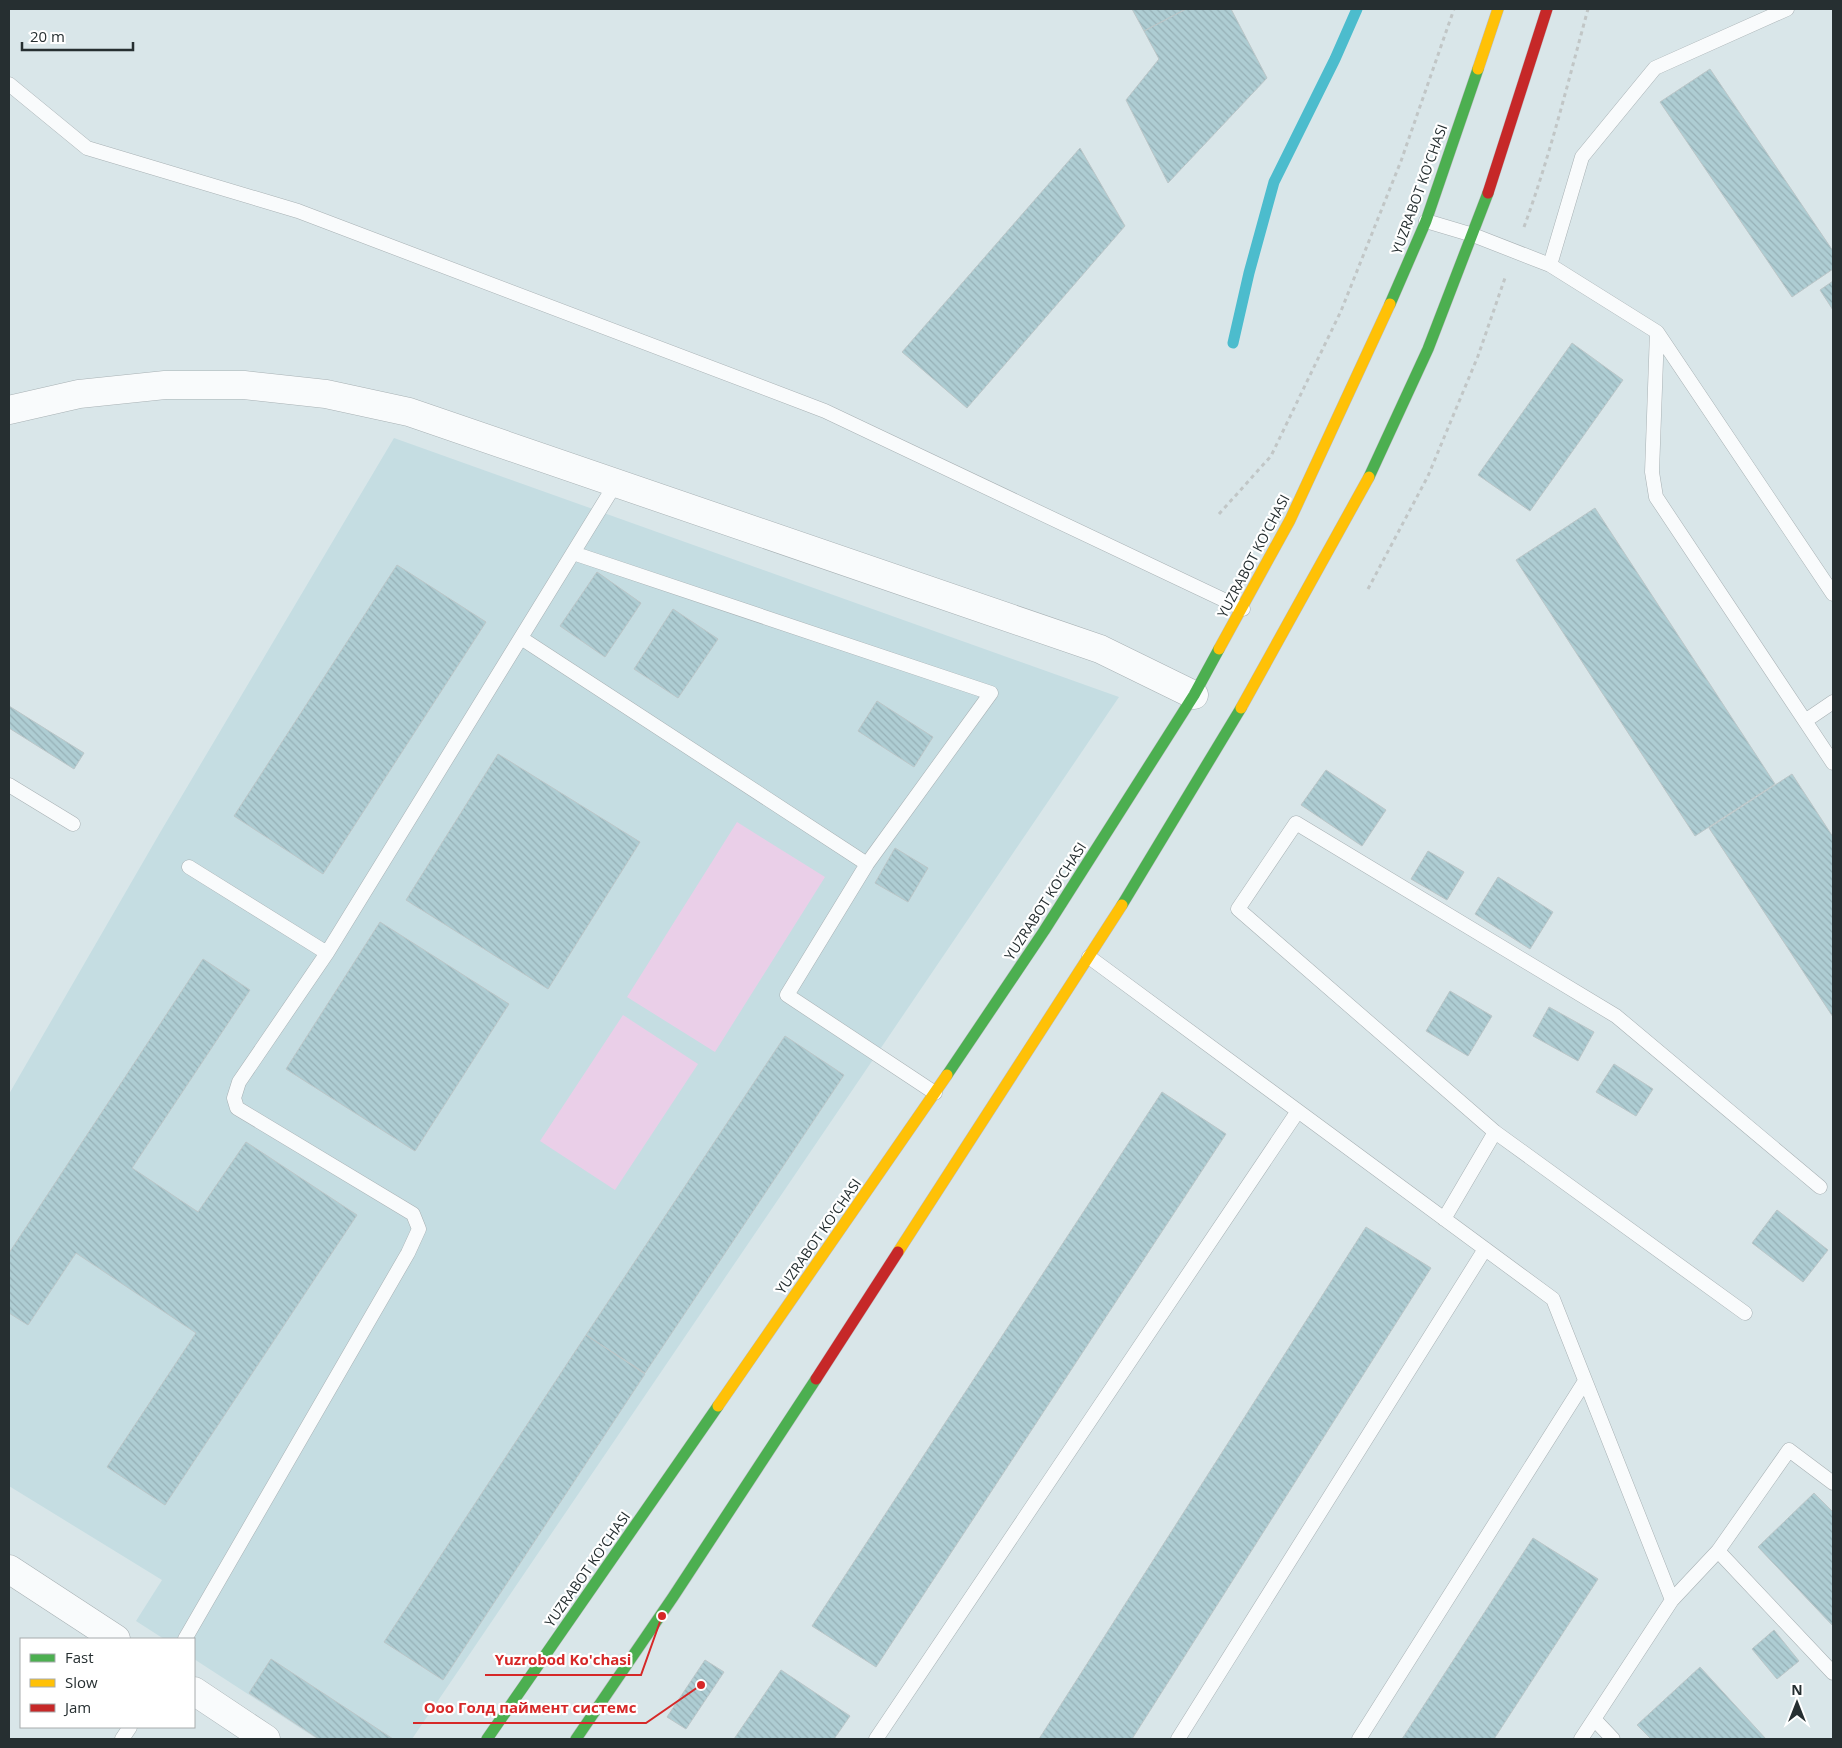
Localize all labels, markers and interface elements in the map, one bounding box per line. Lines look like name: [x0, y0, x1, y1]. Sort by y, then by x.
scale bar: [22, 20, 134, 52]
text: 20 m: [30, 26, 65, 46]
street label: YUZRABOT KO'CHASI: [1387, 121, 1451, 257]
street label: YUZRABOT KO'CHASI: [1212, 491, 1294, 621]
street label: YUZRABOT KO'CHASI: [1000, 838, 1090, 964]
street label: YUZRABOT KO'CHASI: [771, 1174, 865, 1298]
street label: YUZRABOT KO'CHASI: [540, 1507, 634, 1631]
legend: [20, 1638, 195, 1728]
callout: Yuzrobod Ko'chasi: [485, 1645, 641, 1675]
text: Fast: [65, 1647, 94, 1667]
text: Yuzrobod Ko'chasi: [495, 1649, 631, 1669]
text: Slow: [65, 1672, 98, 1692]
north arrow: [1772, 1678, 1822, 1728]
text: N: [1791, 1680, 1803, 1699]
callout: Ооо Голд паймент системс: [413, 1693, 646, 1723]
text: Jam: [63, 1697, 91, 1717]
text: Ооо Голд паймент системс: [424, 1697, 637, 1717]

